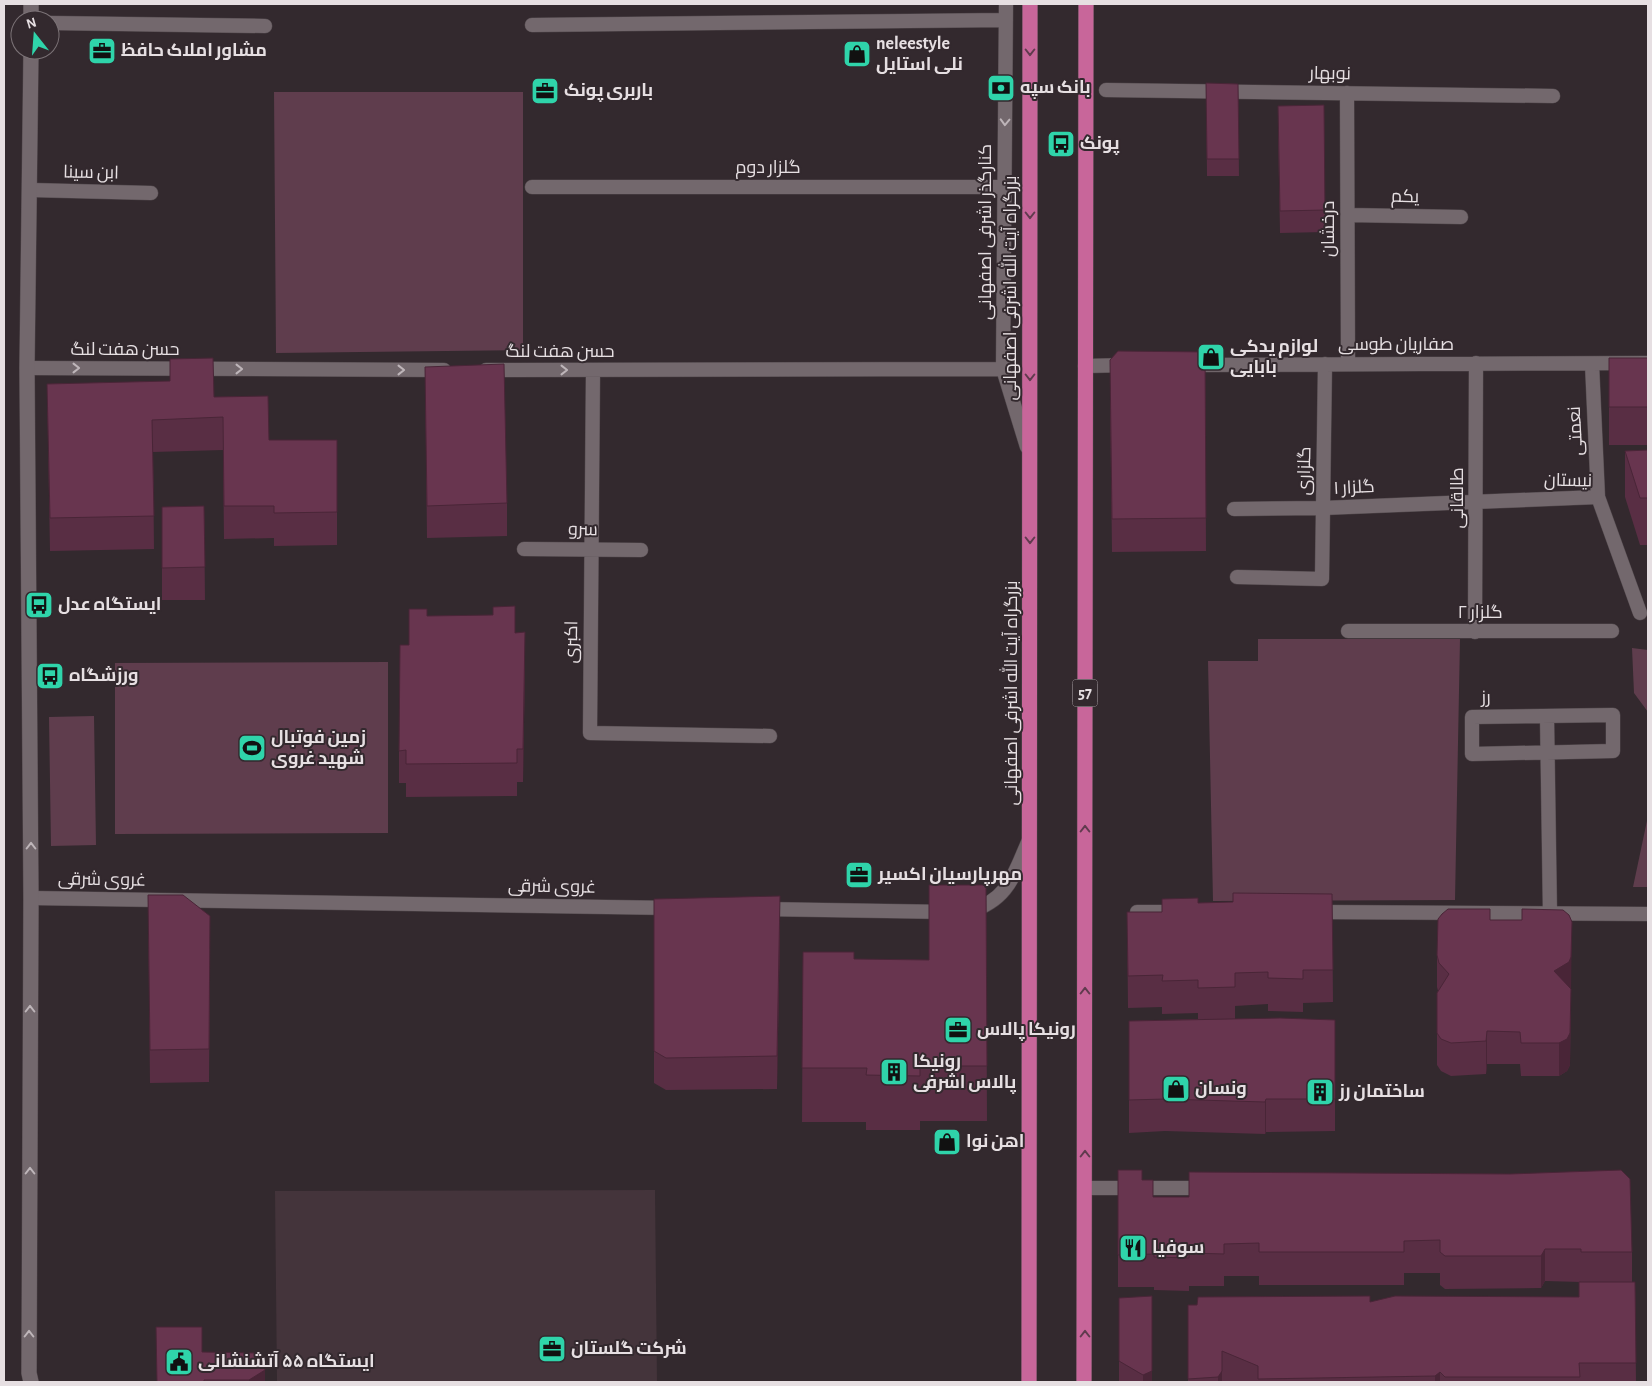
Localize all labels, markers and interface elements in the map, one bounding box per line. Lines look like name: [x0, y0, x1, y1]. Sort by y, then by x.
north arrow: [10, 10, 60, 60]
text: N: [25, 15, 38, 32]
place label: neleestyle نلی استایل: [876, 35, 963, 75]
office icon: مشاور املاک حافظ: [87, 36, 117, 66]
shop icon: neleestyle نلی استایل: [842, 39, 872, 69]
place label: مشاور املاک حافظ: [121, 41, 267, 61]
one-way arrow: [1025, 49, 1035, 57]
street label: نوبهار: [1308, 65, 1351, 84]
bank icon: بانک سپه: [986, 73, 1016, 103]
office icon: باربری پونک: [530, 76, 560, 106]
place label: بانک سپه: [1020, 79, 1091, 99]
place label: باربری پونک: [564, 82, 653, 102]
one-way arrow: [1000, 119, 1011, 127]
bus stop icon: پونک: [1046, 129, 1076, 159]
place label: پونک: [1080, 135, 1120, 155]
street label: کنارگذر اشرفی اصفهانی: [976, 144, 996, 320]
street label: گلزار دوم: [735, 159, 801, 179]
street label: ابن سینا: [63, 164, 119, 183]
street label: بزرگراه آیت الله اشرفی اصفهانی: [998, 176, 1021, 400]
street label: یکم: [1391, 188, 1420, 208]
street label: درخشان: [1319, 201, 1339, 257]
one-way arrow: [1025, 212, 1035, 219]
street label: صفاریان طوسی: [1338, 336, 1454, 355]
place label: لوازم یدکی بابایی: [1230, 338, 1318, 378]
street label: حسن هفت لنگ: [70, 341, 180, 360]
shop icon: لوازم یدکی بابایی: [1196, 342, 1226, 372]
street label: حسن هفت لنگ: [505, 343, 615, 362]
one-way arrow: [72, 363, 80, 373]
one-way arrow: [235, 364, 243, 374]
one-way arrow: [398, 365, 405, 375]
one-way arrow: [560, 365, 568, 375]
one-way arrow: [1025, 374, 1035, 382]
street label: نعمتی: [1566, 406, 1587, 456]
street label: گلزاری: [1296, 446, 1315, 496]
street label: طالقانی: [1449, 467, 1468, 529]
street label: نیستان: [1544, 472, 1592, 491]
street label: گلزار ۱: [1333, 478, 1375, 499]
street label: سرو: [568, 521, 598, 540]
one-way arrow: [1025, 536, 1035, 544]
street label: بزرگراه آیت الله اشرفی اصفهانی: [999, 581, 1022, 805]
bus stop icon: ایستگاه عدل: [24, 590, 54, 620]
place label: ایستگاه عدل: [58, 596, 161, 615]
street label: گلزار ۲: [1457, 604, 1503, 623]
street label: اکبری: [563, 620, 582, 664]
bus stop icon: ورزشگاه: [35, 661, 65, 691]
place label: ورزشگاه: [69, 666, 139, 686]
road number: 57: [1072, 680, 1098, 706]
street label: رز: [1480, 689, 1491, 708]
place label: زمین فوتبال شهید غروی: [271, 729, 366, 769]
sports icon: زمین فوتبال شهید غروی: [237, 733, 267, 763]
one-way arrow: [1080, 824, 1090, 832]
one-way arrow: [25, 842, 36, 850]
office icon: مهرپارسیان اکسیر: [844, 860, 874, 890]
place label: مهرپارسیان اکسیر: [877, 866, 1022, 886]
street label: غروی شرقی: [58, 869, 146, 891]
street label: غروی شرقی: [508, 876, 596, 898]
one-way arrow: [1080, 987, 1090, 994]
one-way arrow: [25, 1004, 35, 1012]
office icon: رونیکا پالاس: [943, 1015, 973, 1045]
place label: رونیکا پالاس: [977, 1021, 1076, 1041]
place label: رونیکا پالاس اشرفی: [913, 1053, 1017, 1094]
building icon: رونیکا پالاس اشرفی: [879, 1057, 909, 1087]
shop icon: ونسان: [1161, 1074, 1191, 1104]
building icon: ساختمان رز: [1305, 1077, 1335, 1107]
place label: ونسان: [1195, 1080, 1247, 1099]
place label: ساختمان رز: [1338, 1083, 1425, 1102]
shop icon: اهن نوا: [932, 1127, 962, 1157]
place label: اهن نوا: [966, 1133, 1024, 1152]
one-way arrow: [1080, 1149, 1090, 1157]
one-way arrow: [25, 1167, 35, 1174]
restaurant icon: سوفیا: [1118, 1233, 1148, 1263]
place label: سوفیا: [1152, 1239, 1204, 1258]
one-way arrow: [24, 1329, 34, 1337]
one-way arrow: [1080, 1329, 1090, 1337]
office icon: شرکت گلستان: [537, 1334, 567, 1364]
place label: شرکت گلستان: [571, 1339, 687, 1359]
public building icon: ایستگاه ۵۵ آتشنشانی: [164, 1347, 194, 1377]
place label: ایستگاه ۵۵ آتشنشانی: [198, 1351, 375, 1372]

